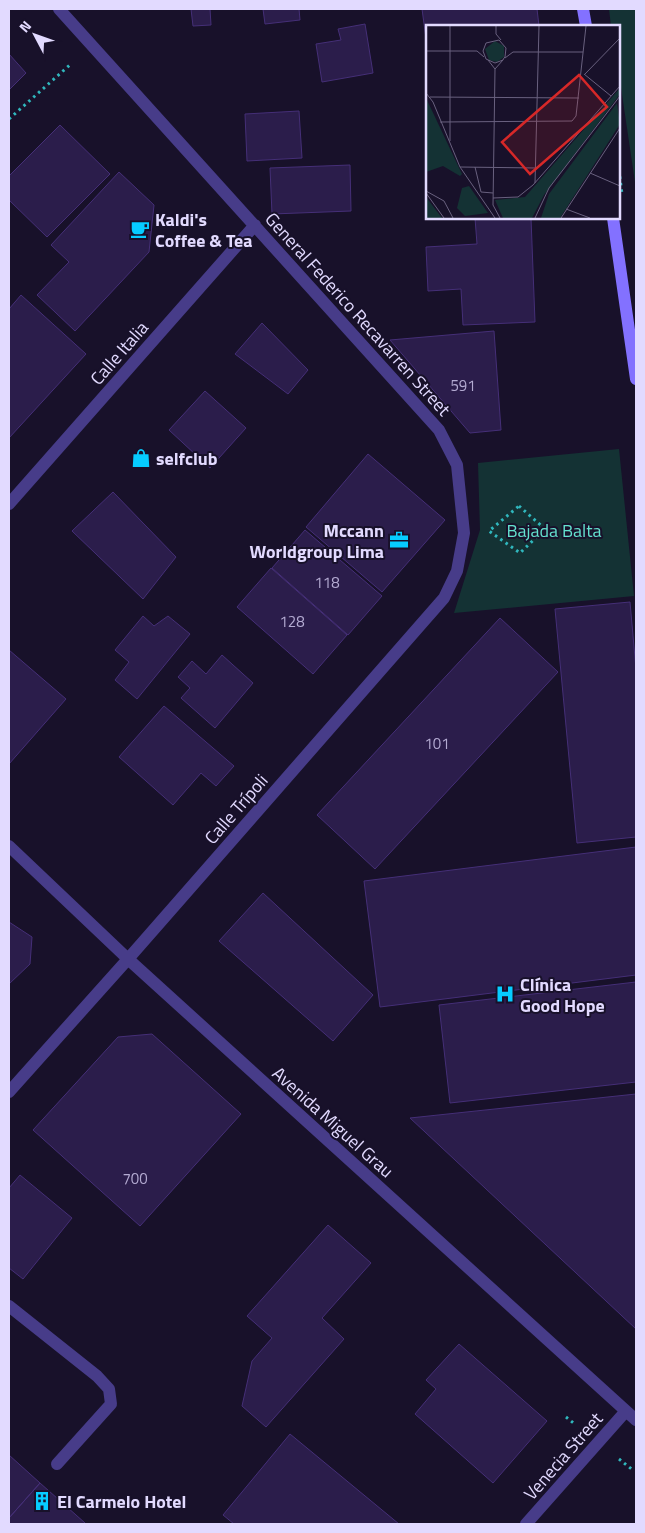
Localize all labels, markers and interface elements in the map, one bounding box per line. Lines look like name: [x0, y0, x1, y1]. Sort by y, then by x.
north arrow: [10, 10, 60, 60]
text: N: [14, 16, 36, 37]
inset map: [426, 25, 620, 219]
place label: Kaldi's Coffee & Tea: [155, 206, 253, 254]
street label: General Federico Recavarren Street: [259, 206, 458, 422]
cafe icon: Kaldi's Coffee & Tea: [129, 218, 151, 240]
street label: Calle Italia: [84, 315, 154, 391]
house number: 591: [450, 374, 476, 397]
place label: selfclub: [156, 445, 218, 472]
shop icon: selfclub: [130, 447, 152, 469]
place label: Mccann Worldgroup Lima: [250, 517, 384, 565]
park label: Bajada Balta: [506, 517, 602, 544]
office icon: Mccann Worldgroup Lima: [388, 529, 410, 551]
house number: 118: [314, 571, 340, 594]
house number: 128: [279, 610, 305, 633]
house number: 101: [424, 732, 450, 755]
street label: Calle Trípoli: [198, 768, 274, 850]
place label: Clínica Good Hope: [520, 971, 605, 1019]
hospital icon: Clínica Good Hope: [494, 983, 516, 1005]
street label: Avenida Miguel Grau: [266, 1060, 400, 1184]
house number: 700: [122, 1167, 148, 1190]
street label: Venecia Street: [517, 1406, 609, 1506]
place label: El Carmelo Hotel: [57, 1488, 186, 1515]
building icon: El Carmelo Hotel: [31, 1490, 53, 1512]

